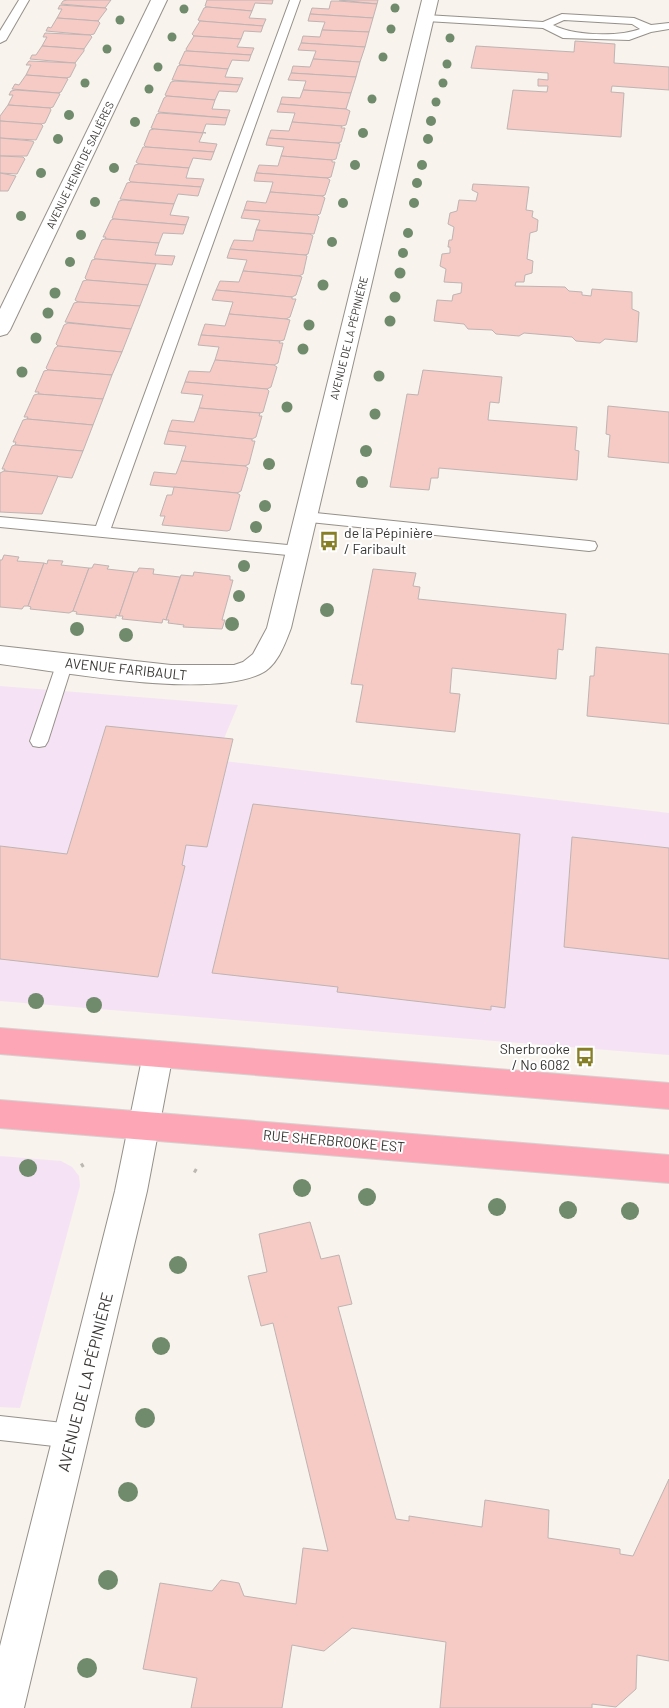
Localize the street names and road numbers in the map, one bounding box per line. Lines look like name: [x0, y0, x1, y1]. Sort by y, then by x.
street label: AVENUE HENRI DE SALIÈRES: [43, 99, 116, 231]
street label: AVENUE DE LA PÉPINIÈRE: [327, 275, 370, 401]
street label: AVENUE FARIBAULT: [64, 654, 188, 683]
street label: RUE SHERBROOKE EST: [262, 1126, 406, 1155]
street label: AVENUE DE LA PÉPINIÈRE: [53, 1290, 116, 1474]

